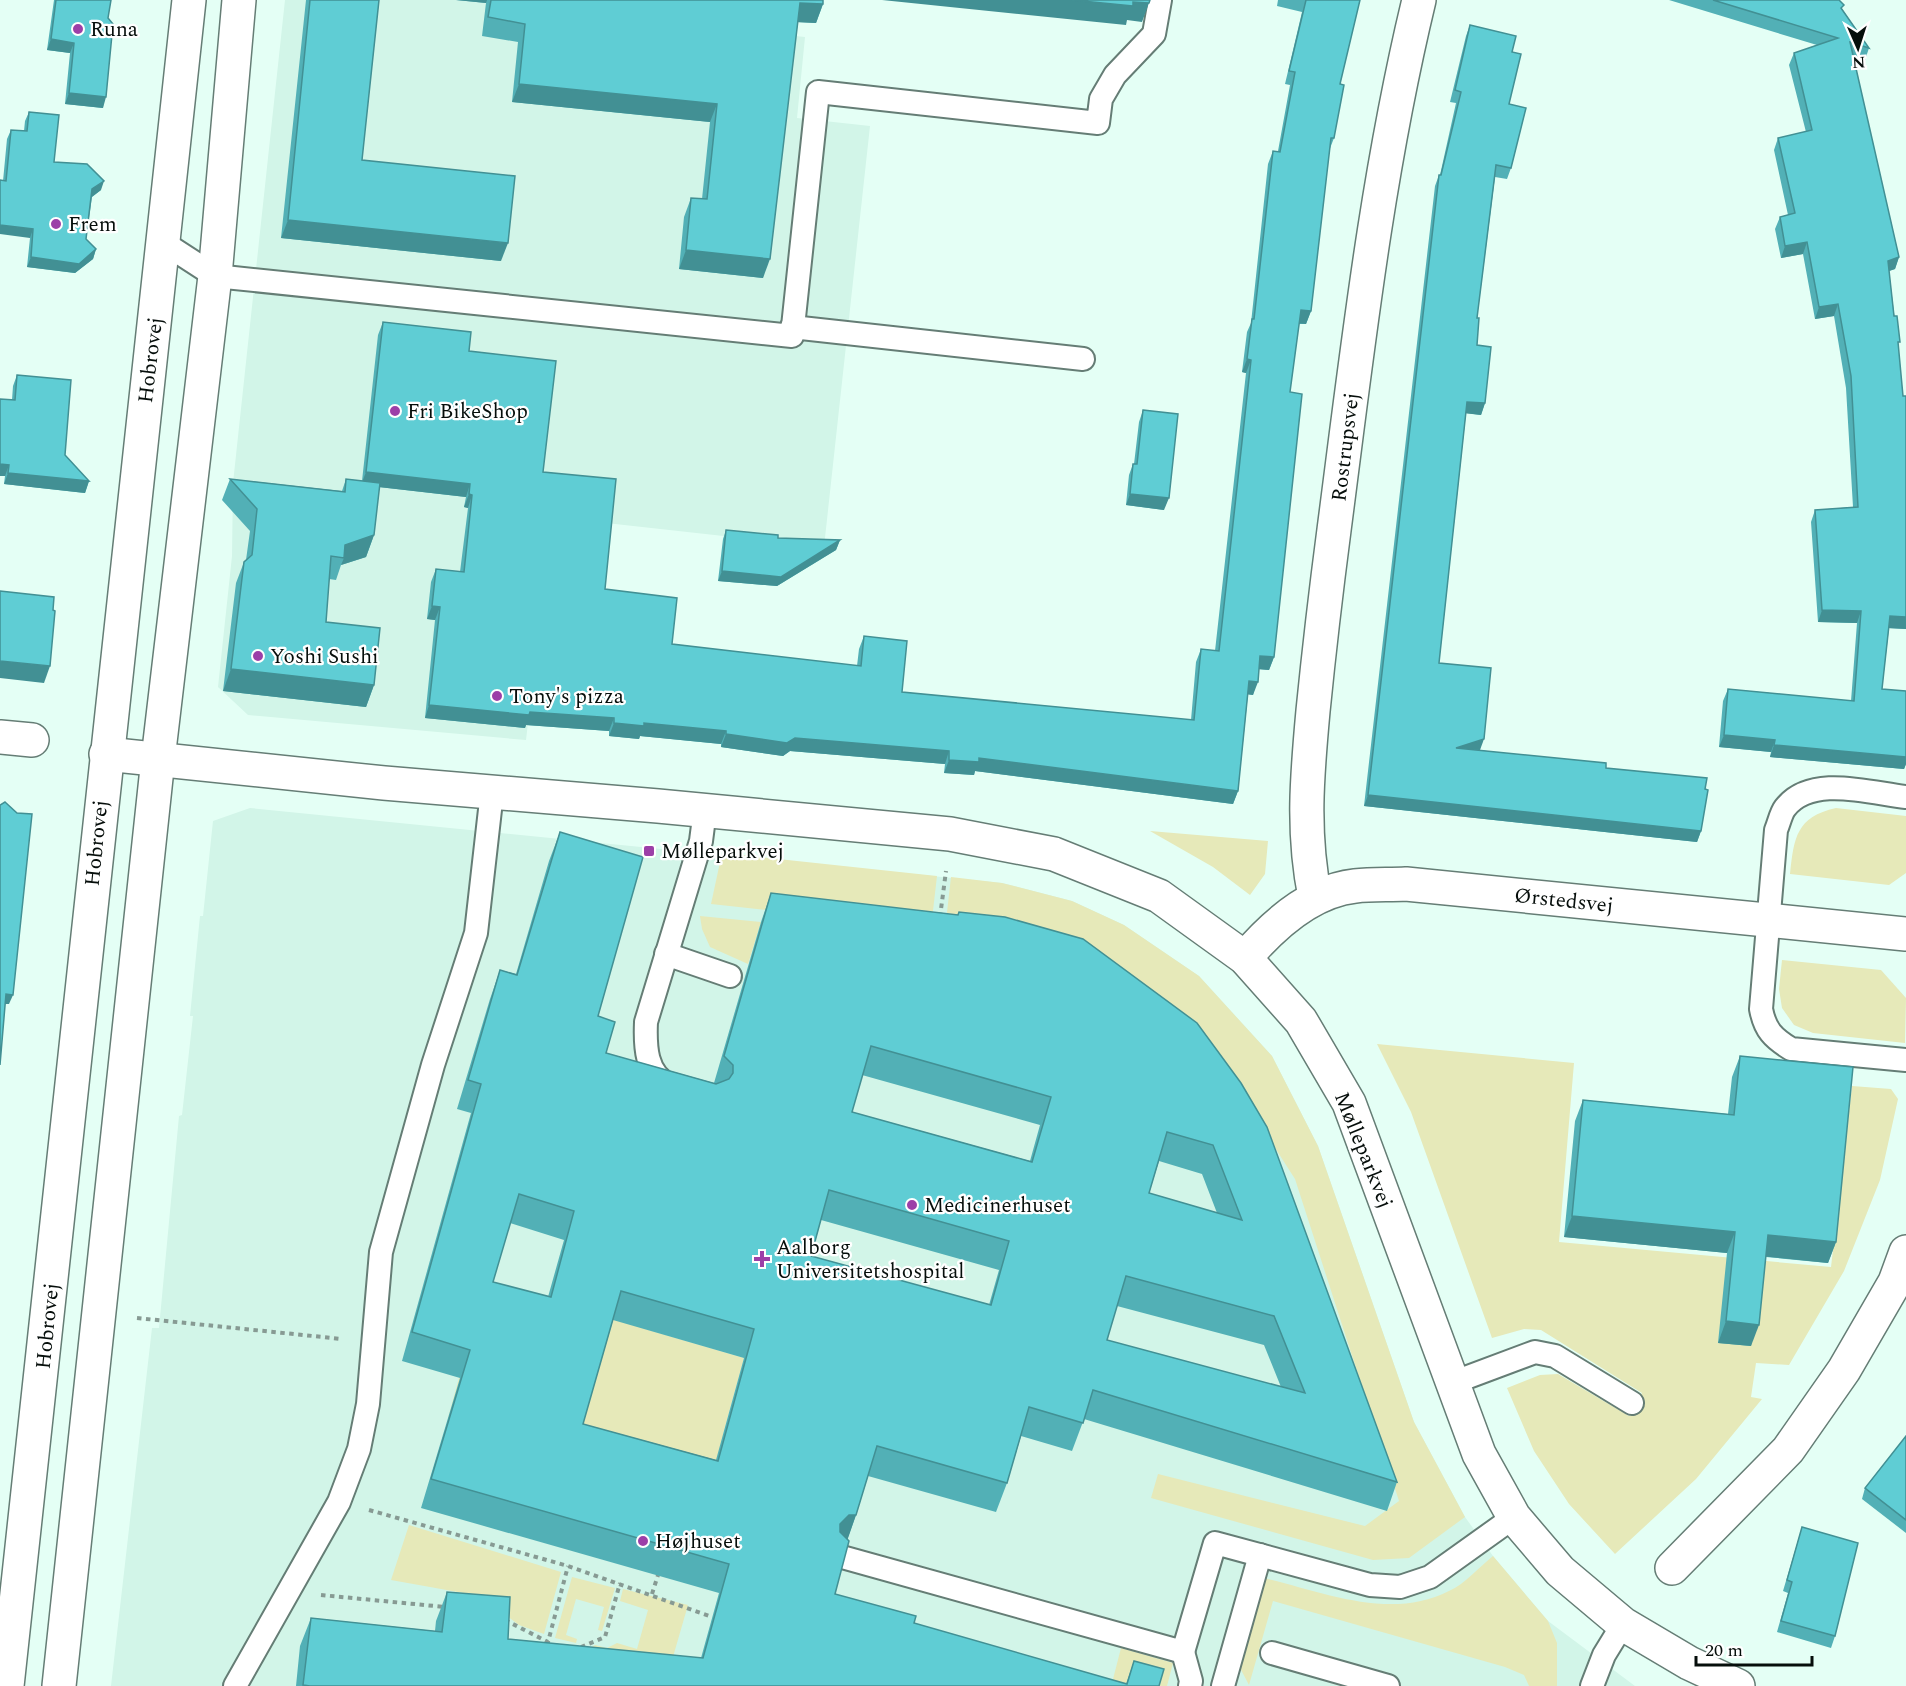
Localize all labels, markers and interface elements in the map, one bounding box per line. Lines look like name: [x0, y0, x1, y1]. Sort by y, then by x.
place label: Runa: [90, 14, 139, 46]
north arrow: [1828, 18, 1888, 78]
marker: Runa: [71, 22, 85, 36]
text: N: [1852, 50, 1866, 74]
place label: Frem: [68, 209, 117, 241]
marker: Frem: [49, 217, 63, 231]
street label: Hobrovej: [130, 315, 172, 405]
street label: Rostrupsvej: [1323, 391, 1369, 503]
place label: Fri BikeShop: [407, 396, 528, 428]
marker: Fri BikeShop: [388, 404, 402, 418]
place label: Yoshi Sushi: [270, 641, 379, 673]
marker: Yoshi Sushi: [251, 649, 265, 663]
place label: Tony's pizza: [509, 681, 625, 713]
marker: Tony's pizza: [490, 689, 504, 703]
street label: Hobrovej: [77, 798, 117, 888]
place label: Mølleparkvej: [661, 836, 784, 868]
marker: Mølleparkvej: [642, 844, 656, 858]
street label: Ørstedsvej: [1513, 880, 1615, 922]
street label: Mølleparkvej: [1325, 1087, 1401, 1213]
place label: Medicinerhuset: [924, 1190, 1071, 1222]
marker: Medicinerhuset: [905, 1198, 919, 1212]
place label: Aalborg Universitetshospital: [776, 1232, 964, 1288]
marker: Aalborg Universitetshospital: [753, 1250, 771, 1268]
street label: Hobrovej: [28, 1281, 68, 1371]
place label: Højhuset: [655, 1526, 741, 1558]
marker: Højhuset: [636, 1534, 650, 1548]
scale bar: [1696, 1629, 1812, 1667]
text: 20 m: [1705, 1637, 1743, 1664]

